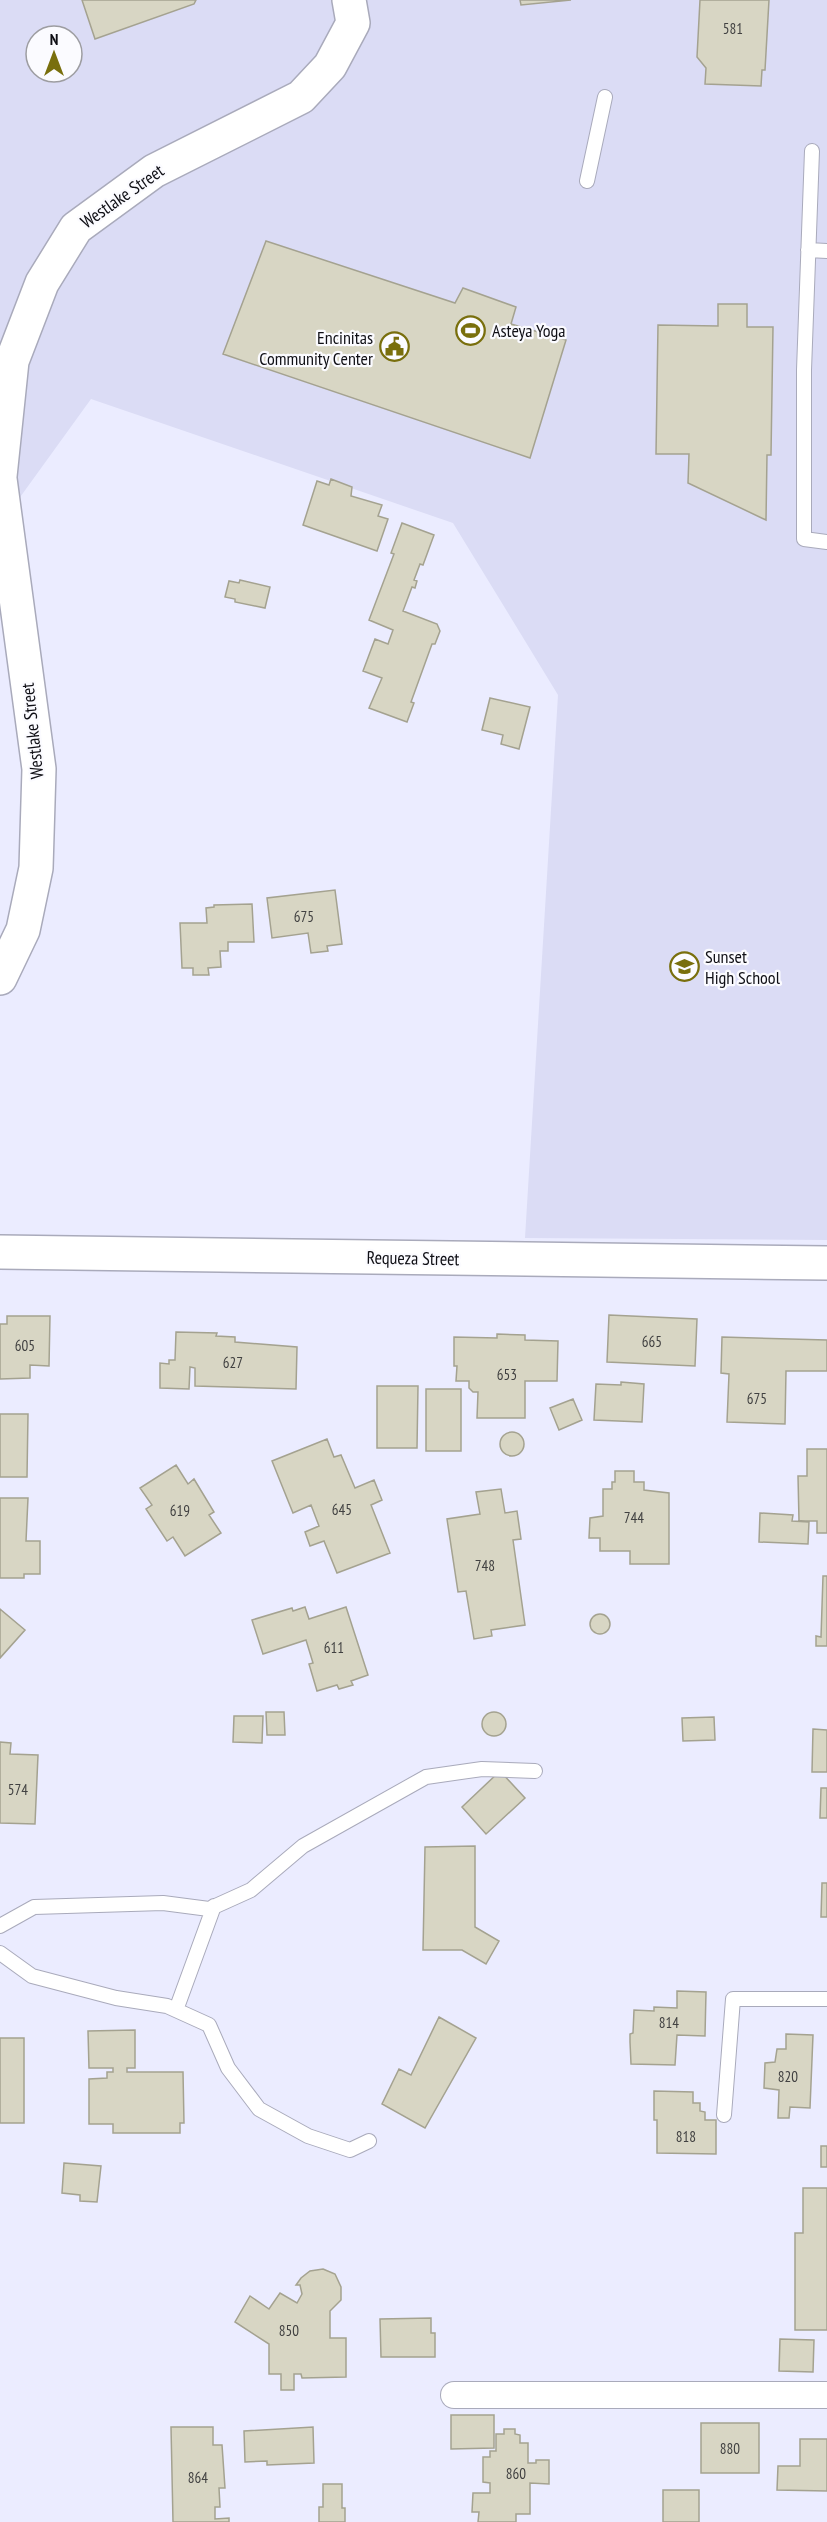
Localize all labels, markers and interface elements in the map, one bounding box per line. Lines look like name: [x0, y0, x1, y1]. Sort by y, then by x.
house number: 581: [723, 19, 743, 38]
north arrow: [24, 24, 84, 84]
text: N: [50, 29, 58, 49]
street label: Westlake Street: [76, 159, 168, 233]
sports icon: Asteya Yoga: [455, 314, 487, 346]
place label: Asteya Yoga: [492, 319, 566, 342]
place label: Encinitas Community Center: [259, 326, 373, 370]
public building icon: Encinitas Community Center: [378, 331, 410, 363]
street label: Westlake Street: [16, 682, 48, 780]
house number: 675: [294, 907, 314, 926]
place label: Sunset High School: [705, 945, 781, 989]
school or university icon: Sunset High School: [668, 950, 700, 982]
street label: Requeza Street: [366, 1246, 460, 1270]
house number: 665: [642, 1332, 662, 1351]
house number: 605: [15, 1336, 35, 1355]
house number: 627: [223, 1353, 243, 1372]
house number: 653: [497, 1365, 517, 1384]
house number: 675: [747, 1389, 767, 1408]
house number: 645: [332, 1500, 352, 1519]
house number: 619: [170, 1501, 190, 1520]
house number: 744: [624, 1508, 644, 1527]
house number: 748: [475, 1556, 495, 1575]
house number: 611: [324, 1638, 344, 1657]
house number: 574: [8, 1780, 28, 1799]
house number: 814: [659, 2013, 679, 2032]
house number: 820: [778, 2067, 798, 2086]
house number: 818: [676, 2127, 696, 2146]
house number: 850: [279, 2321, 299, 2340]
house number: 880: [720, 2439, 740, 2458]
house number: 860: [506, 2464, 526, 2483]
house number: 864: [188, 2468, 208, 2487]

